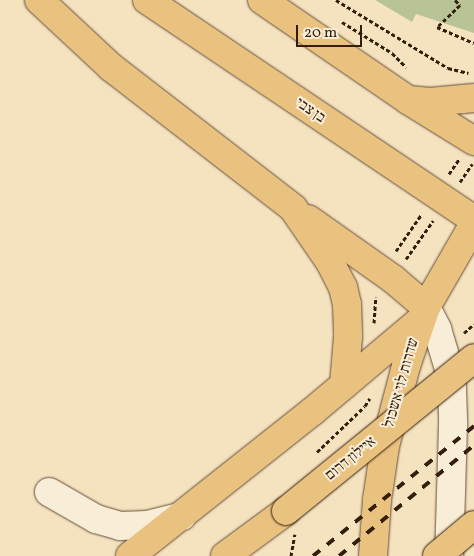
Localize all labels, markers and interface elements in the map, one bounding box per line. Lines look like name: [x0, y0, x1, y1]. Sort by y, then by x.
scale bar: [299, 15, 365, 47]
text: 20 m: [304, 23, 337, 44]
street label: בן צבי: [292, 95, 328, 127]
street label: שדרות לוי אשכול: [381, 336, 423, 430]
street label: איילון דרום: [322, 433, 380, 485]

